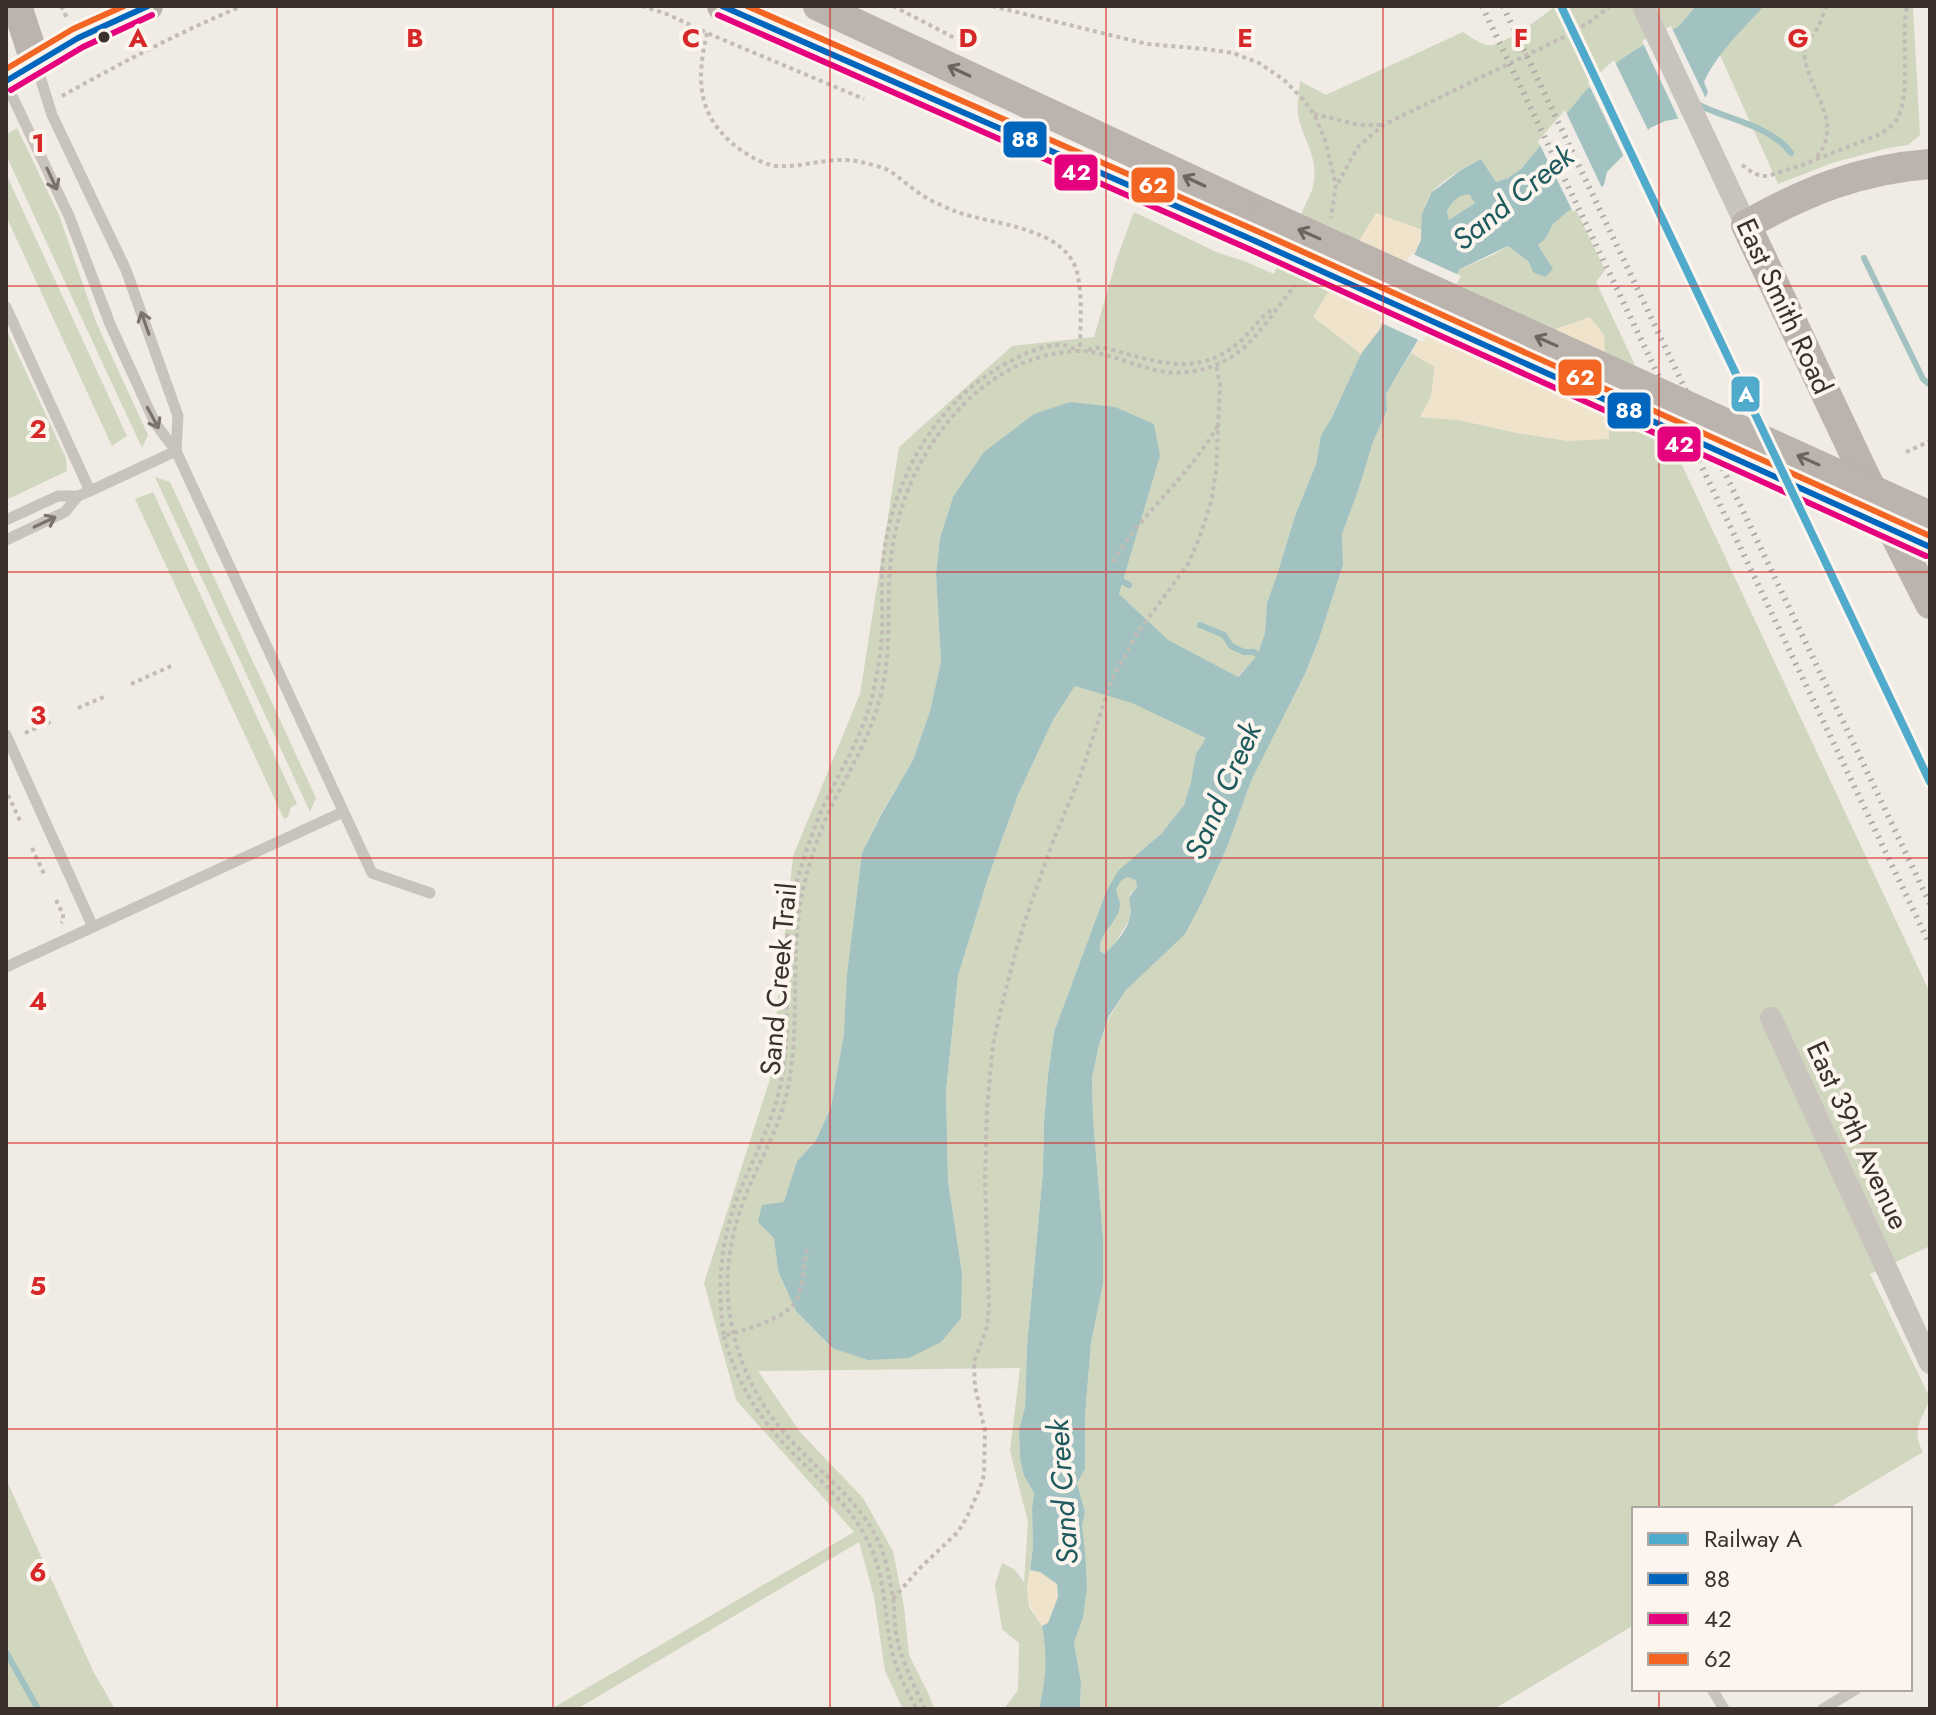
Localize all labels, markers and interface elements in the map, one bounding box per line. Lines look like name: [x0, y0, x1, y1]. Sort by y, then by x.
text: A: [127, 19, 148, 57]
text: B: [406, 19, 424, 57]
text: C: [682, 19, 700, 57]
text: D: [958, 19, 978, 57]
text: E: [1237, 19, 1253, 57]
text: F: [1514, 19, 1528, 57]
text: G: [1787, 19, 1809, 57]
unlabelled marker: [96, 29, 112, 45]
one-way arrow: [947, 63, 971, 78]
line badge: 88: [1002, 120, 1048, 159]
text: 88: [1011, 123, 1039, 155]
text: 1: [31, 124, 45, 162]
water label: Sand Creek: [1443, 134, 1584, 260]
line badge: 42: [1053, 153, 1099, 192]
text: 42: [1061, 156, 1091, 188]
one-way arrow: [45, 166, 60, 190]
line badge: 62: [1130, 166, 1176, 204]
text: 62: [1138, 169, 1168, 201]
one-way arrow: [1183, 173, 1207, 188]
street label: East Smith Road: [1726, 211, 1843, 401]
one-way arrow: [1297, 226, 1321, 241]
one-way arrow: [137, 311, 151, 335]
one-way arrow: [1534, 333, 1558, 348]
line badge: 62: [1557, 358, 1603, 397]
text: 62: [1565, 361, 1595, 393]
line badge: A: [1730, 375, 1761, 413]
text: A: [1737, 378, 1755, 410]
line badge: 88: [1606, 391, 1652, 430]
text: 88: [1615, 394, 1643, 426]
one-way arrow: [146, 405, 162, 429]
text: 2: [29, 410, 47, 448]
line badge: 42: [1656, 425, 1702, 463]
text: 42: [1664, 428, 1694, 460]
one-way arrow: [1796, 452, 1821, 467]
one-way arrow: [32, 514, 56, 529]
text: 3: [30, 696, 46, 734]
water label: Sand Creek: [1173, 714, 1272, 866]
street label: Sand Creek Trail: [750, 881, 807, 1077]
text: 4: [29, 982, 47, 1020]
street label: East 39th Avenue: [1796, 1034, 1919, 1236]
text: 5: [30, 1267, 46, 1305]
water label: Sand Creek: [1036, 1417, 1089, 1566]
legend: [1632, 1507, 1912, 1691]
text: Railway A: [1704, 1521, 1802, 1556]
text: 6: [29, 1553, 47, 1591]
text: 88: [1704, 1561, 1730, 1596]
text: 42: [1704, 1601, 1732, 1636]
text: 62: [1704, 1641, 1731, 1676]

